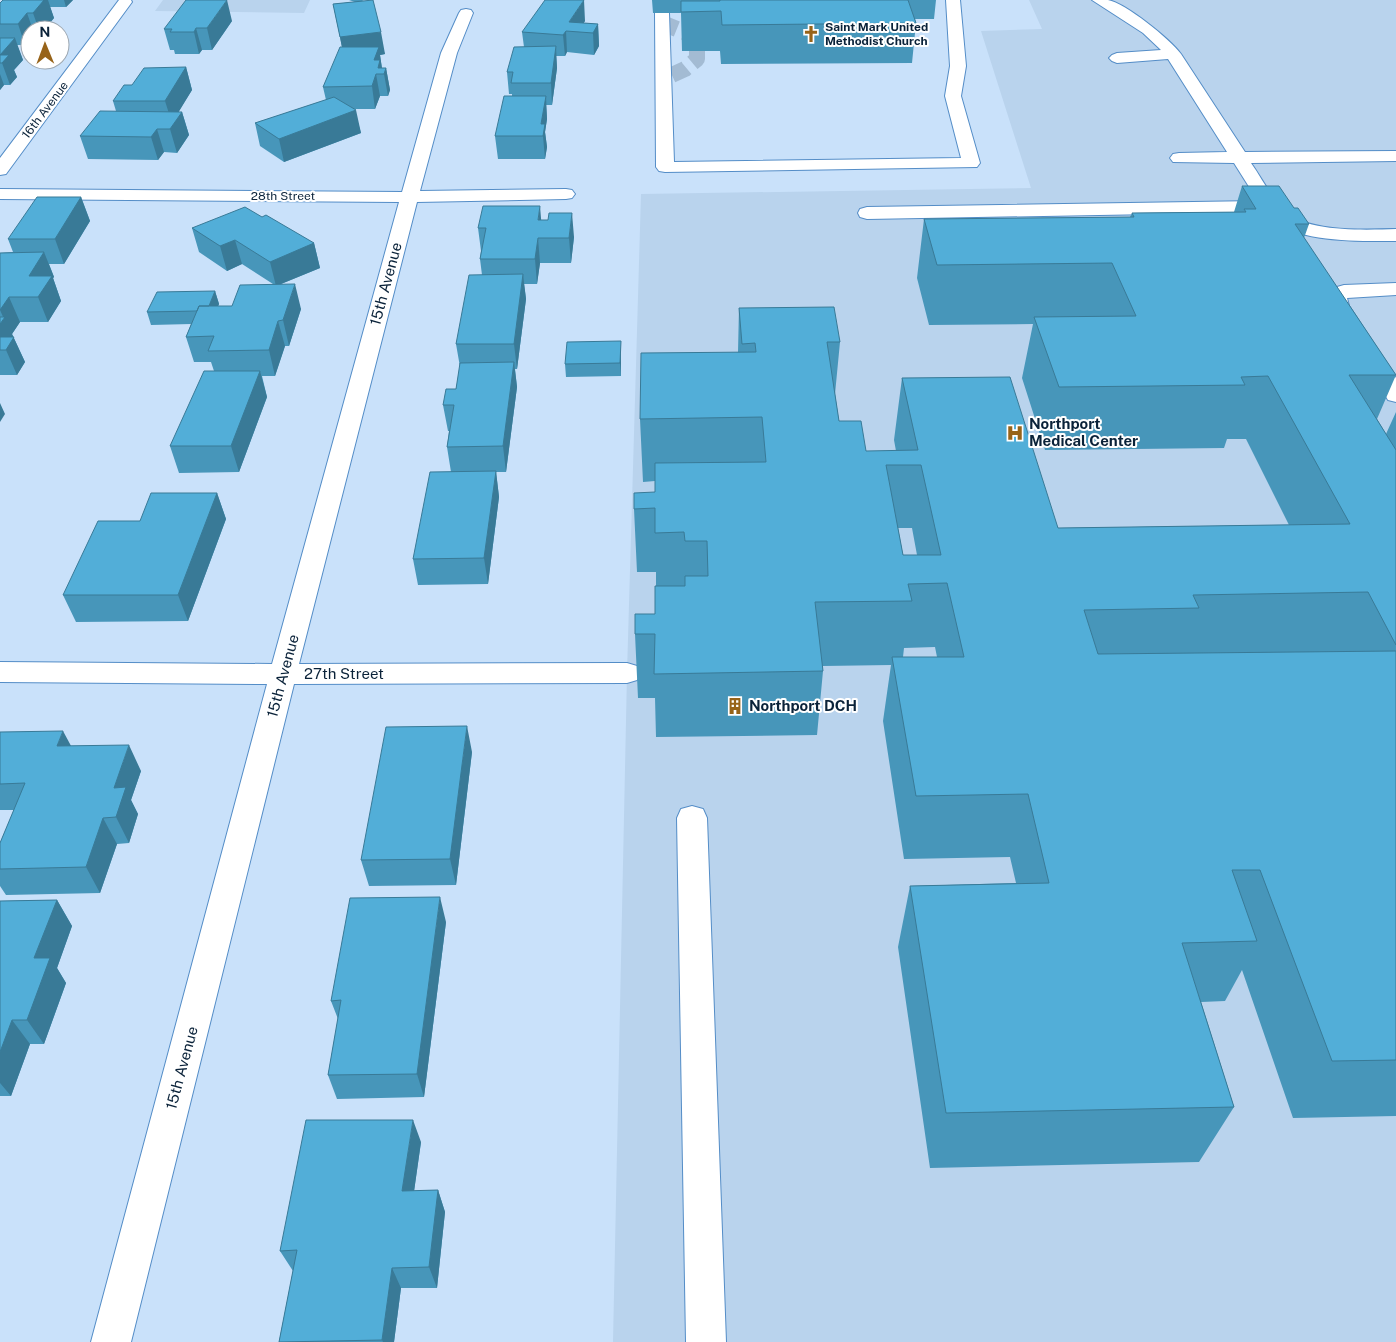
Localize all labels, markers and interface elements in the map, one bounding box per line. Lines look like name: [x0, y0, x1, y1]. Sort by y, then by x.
north arrow: [20, 20, 70, 70]
place label: Saint Mark United Methodist Church: [825, 20, 928, 48]
text: N: [39, 24, 50, 40]
church icon: Saint Mark United Methodist Church: [801, 24, 821, 44]
street label: 16th Avenue: [19, 78, 71, 141]
street label: 28th Street: [251, 189, 316, 203]
street label: 15th Avenue: [366, 240, 405, 327]
place label: Northport Medical Center: [1029, 415, 1138, 449]
hospital icon: Northport Medical Center: [1005, 423, 1025, 443]
street label: 15th Avenue: [263, 632, 302, 719]
street label: 27th Street: [304, 665, 384, 682]
building icon: Northport DCH: [725, 696, 745, 716]
place label: Northport DCH: [749, 697, 857, 714]
street label: 15th Avenue: [162, 1024, 201, 1111]

